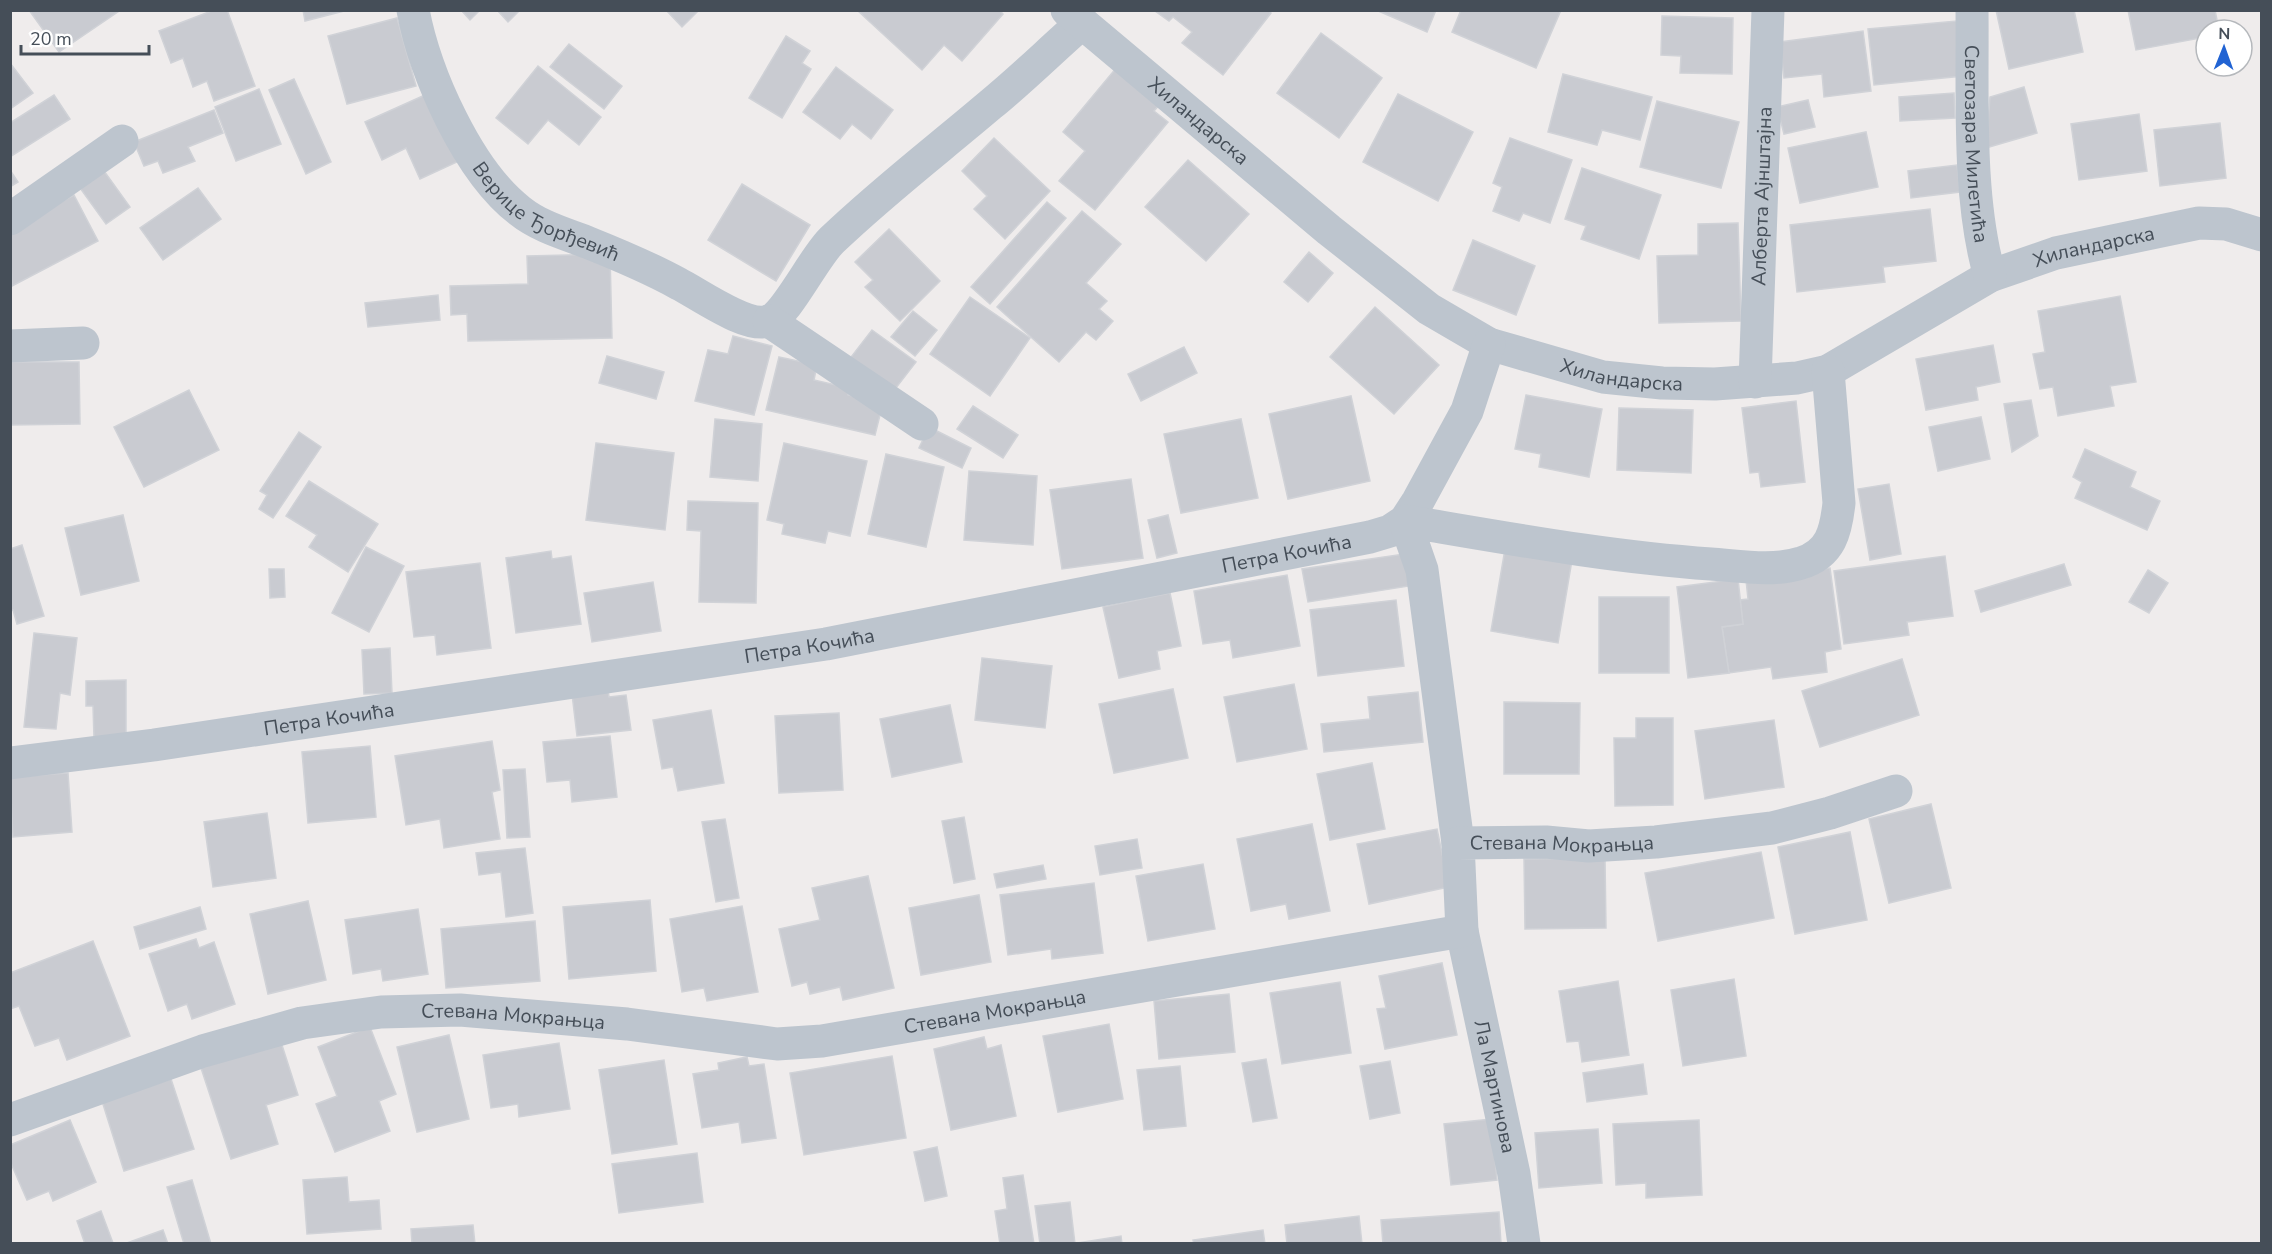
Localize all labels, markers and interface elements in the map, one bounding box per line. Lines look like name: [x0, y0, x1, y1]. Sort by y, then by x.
scale bar: [21, 18, 148, 56]
north arrow: [2194, 18, 2254, 78]
text: N: [2218, 23, 2230, 45]
text: 20 m: [30, 27, 72, 51]
street label: Светозара Милетића: [1958, 45, 1995, 245]
street label: Хиландарска: [1143, 70, 1255, 171]
street label: Алберта Ајнштајна: [1745, 106, 1778, 286]
street label: Верице Ђорђевић: [466, 156, 624, 268]
street label: Хиландарска: [2029, 219, 2157, 274]
street label: Хиландарска: [1557, 352, 1683, 397]
street label: Петра Кочића: [1219, 527, 1354, 579]
street label: Петра Кочића: [742, 621, 877, 670]
street label: Петра Кочића: [262, 696, 396, 742]
street label: Стевана Мокрањца: [1469, 828, 1655, 860]
street label: Стевана Мокрањца: [902, 982, 1088, 1040]
street label: Стевана Мокрањца: [421, 996, 606, 1036]
street label: Ла Мартинова: [1468, 1017, 1523, 1156]

